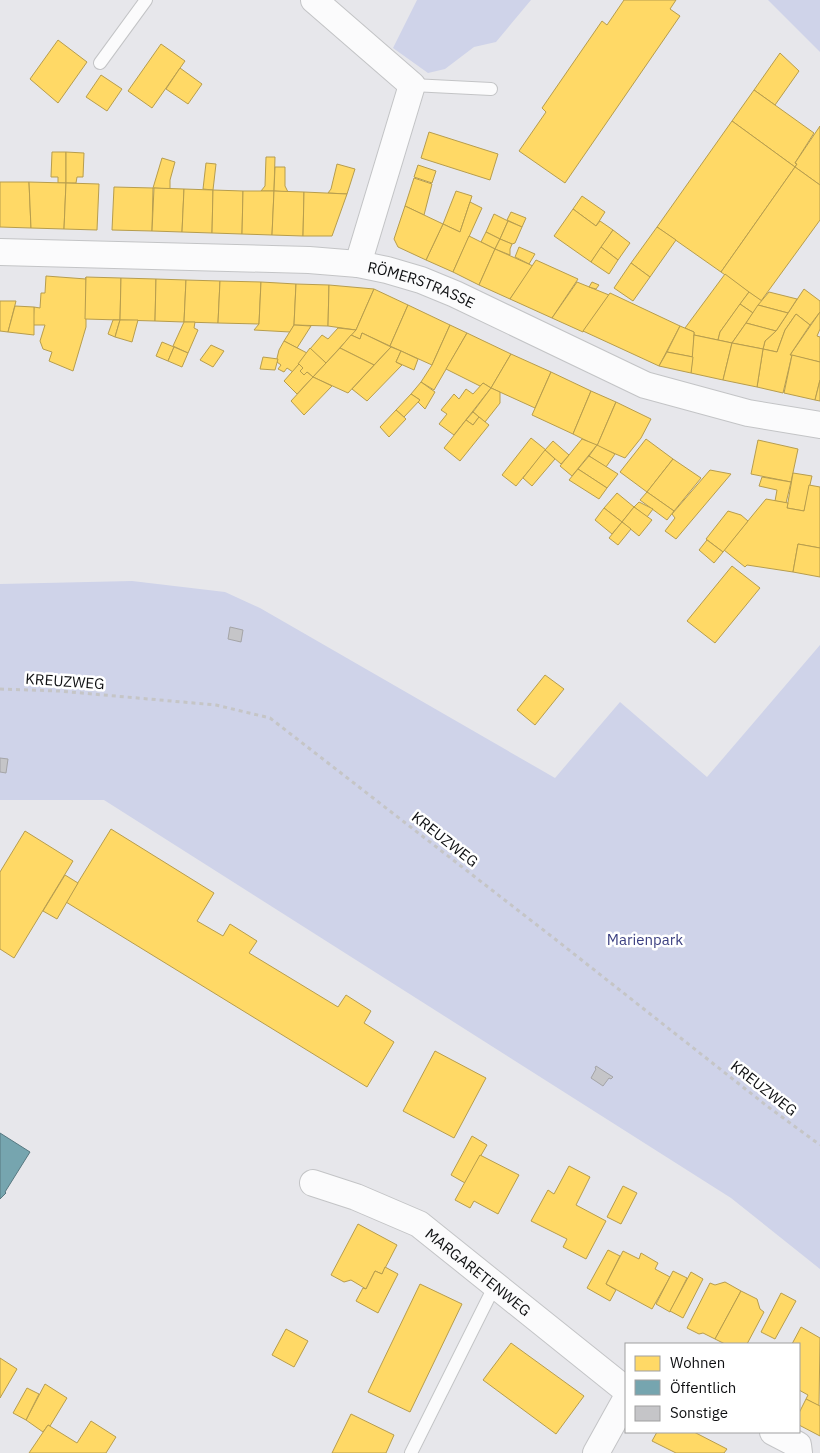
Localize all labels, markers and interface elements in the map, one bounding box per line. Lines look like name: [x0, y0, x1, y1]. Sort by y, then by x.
street label: RÖMERSTRASSE: [366, 257, 478, 312]
street label: KREUZWEG: [25, 669, 105, 693]
street label: KREUZWEG: [408, 807, 482, 871]
park label: Marienpark: [607, 930, 683, 949]
street label: KREUZWEG: [727, 1056, 801, 1120]
street label: MARGARETENWEG: [422, 1224, 535, 1320]
legend: [625, 1343, 800, 1433]
text: Wohnen: [670, 1353, 725, 1372]
text: Öffentlich: [670, 1378, 736, 1397]
text: Sonstige: [670, 1403, 728, 1422]

